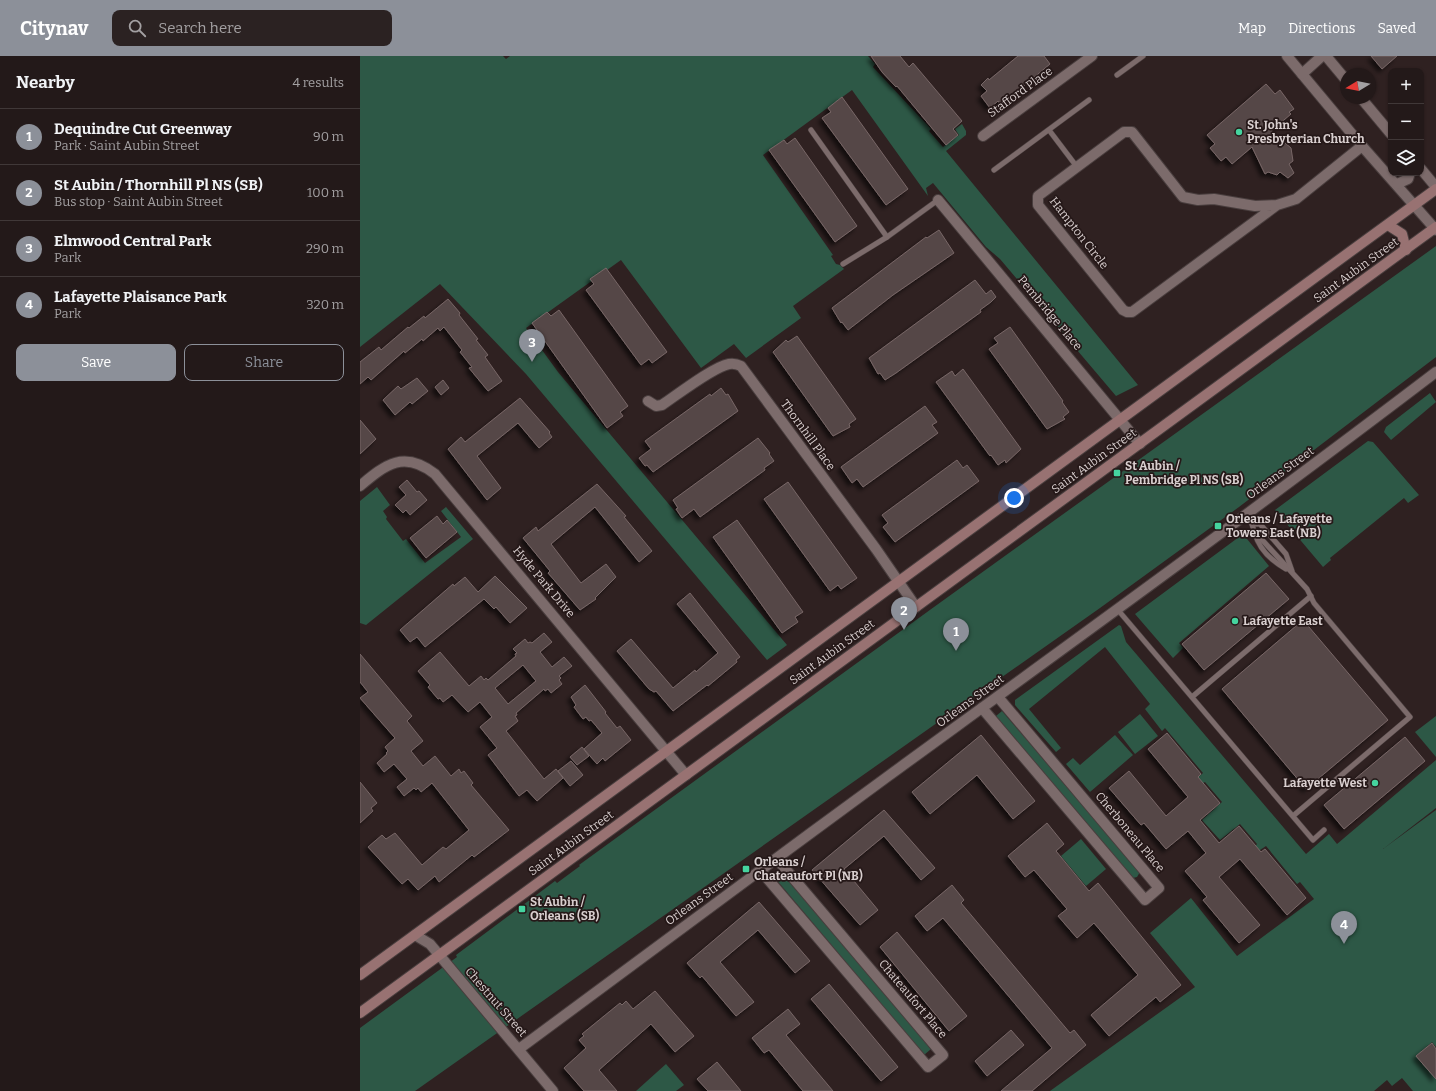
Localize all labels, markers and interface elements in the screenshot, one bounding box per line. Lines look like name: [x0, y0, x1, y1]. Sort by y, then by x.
search box: [112, 10, 392, 46]
text: Citynav: [20, 17, 88, 40]
icon: search: [126, 17, 148, 39]
text: Search here: [158, 19, 242, 37]
text: Map: [1238, 20, 1266, 37]
text: Directions: [1288, 20, 1356, 37]
text: Saved: [1378, 20, 1416, 37]
street label: Stafford Place: [985, 64, 1055, 120]
north arrow: [1340, 68, 1376, 104]
map controls: [1388, 68, 1424, 176]
button: +: [1388, 68, 1424, 104]
text: Nearby: [16, 72, 75, 93]
text: 4 results: [292, 75, 344, 90]
button: −: [1388, 104, 1424, 140]
place label: St. John's Presbyterian Church: [1247, 118, 1365, 146]
text: Dequindre Cut Greenway: [54, 120, 232, 138]
marker: St. John's Presbyterian Church: [1234, 127, 1244, 137]
text: 1: [26, 129, 32, 144]
text: 90 m: [313, 129, 344, 144]
text: Park · Saint Aubin Street: [54, 138, 199, 153]
button: layers: [1388, 140, 1424, 176]
text: St Aubin / Thornhill Pl NS (SB): [54, 176, 263, 194]
text: 2: [25, 185, 33, 200]
text: 100 m: [307, 185, 344, 200]
text: Bus stop · Saint Aubin Street: [54, 194, 223, 209]
street label: Hampton Circle: [1047, 194, 1111, 272]
text: Elmwood Central Park: [54, 232, 211, 250]
street label: Saint Aubin Street: [1311, 234, 1402, 305]
text: 3: [25, 241, 33, 256]
text: 290 m: [306, 241, 344, 256]
text: Park: [54, 250, 81, 265]
street label: Pembridge Place: [1015, 273, 1085, 353]
text: Lafayette Plaisance Park: [54, 288, 227, 306]
text: 4: [25, 297, 33, 312]
text: 320 m: [306, 297, 344, 312]
text: Park: [54, 306, 81, 321]
pin: 3: [519, 329, 545, 362]
button: Save: [16, 344, 176, 381]
button: Share: [184, 344, 344, 381]
street label: Thornhill Place: [778, 397, 838, 473]
street label: Saint Aubin Street: [1049, 425, 1140, 496]
street label: Orleans Street: [1244, 443, 1317, 502]
place label: St Aubin / Pembridge Pl NS (SB): [1125, 459, 1244, 487]
marker: St Aubin / Pembridge Pl NS (SB): [1112, 468, 1122, 478]
your location: [1004, 488, 1024, 508]
place label: Orleans / Lafayette Towers East (NB): [1226, 512, 1333, 540]
marker: Orleans / Lafayette Towers East (NB): [1213, 521, 1223, 531]
street label: Hyde Park Drive: [510, 544, 578, 620]
pin: 2: [891, 597, 917, 630]
place label: Lafayette East: [1243, 614, 1323, 628]
street label: Saint Aubin Street: [787, 616, 878, 687]
marker: Lafayette East: [1230, 616, 1240, 626]
pin: 1: [943, 618, 969, 651]
street label: Orleans Street: [934, 671, 1007, 730]
place label: Lafayette West: [1283, 776, 1367, 790]
marker: Lafayette West: [1370, 778, 1380, 788]
street label: Cherboneau Place: [1092, 789, 1168, 875]
street label: Saint Aubin Street: [526, 807, 617, 878]
place label: Orleans / Chateaufort Pl (NB): [754, 855, 863, 883]
marker: Orleans / Chateaufort Pl (NB): [741, 864, 751, 874]
street label: Orleans Street: [663, 869, 736, 928]
place label: St Aubin / Orleans (SB): [530, 895, 600, 923]
marker: St Aubin / Orleans (SB): [517, 904, 527, 914]
pin: 4: [1331, 911, 1357, 944]
street label: Chateaufort Place: [876, 957, 950, 1041]
street label: Chestnut Street: [462, 965, 530, 1040]

